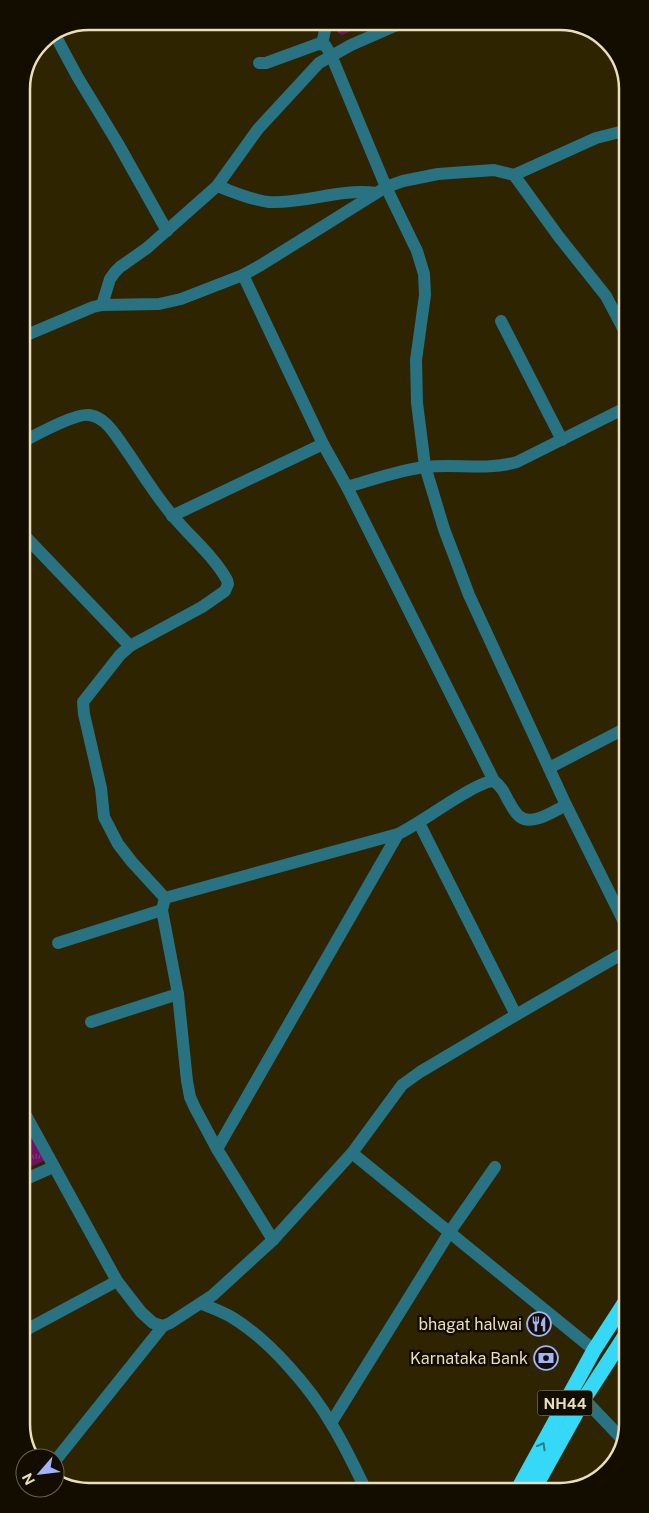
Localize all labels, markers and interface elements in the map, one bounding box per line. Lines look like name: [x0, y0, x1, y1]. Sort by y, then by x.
restaurant icon: bhagat halwai: [526, 1311, 552, 1337]
place label: bhagat halwai: [418, 1315, 522, 1334]
bank icon: Karnataka Bank: [533, 1345, 559, 1371]
place label: Karnataka Bank: [410, 1349, 528, 1368]
road number: NH44: [538, 1390, 592, 1416]
one-way arrow: [536, 1442, 546, 1451]
north arrow: [15, 1448, 65, 1498]
text: N: [19, 1471, 38, 1488]

